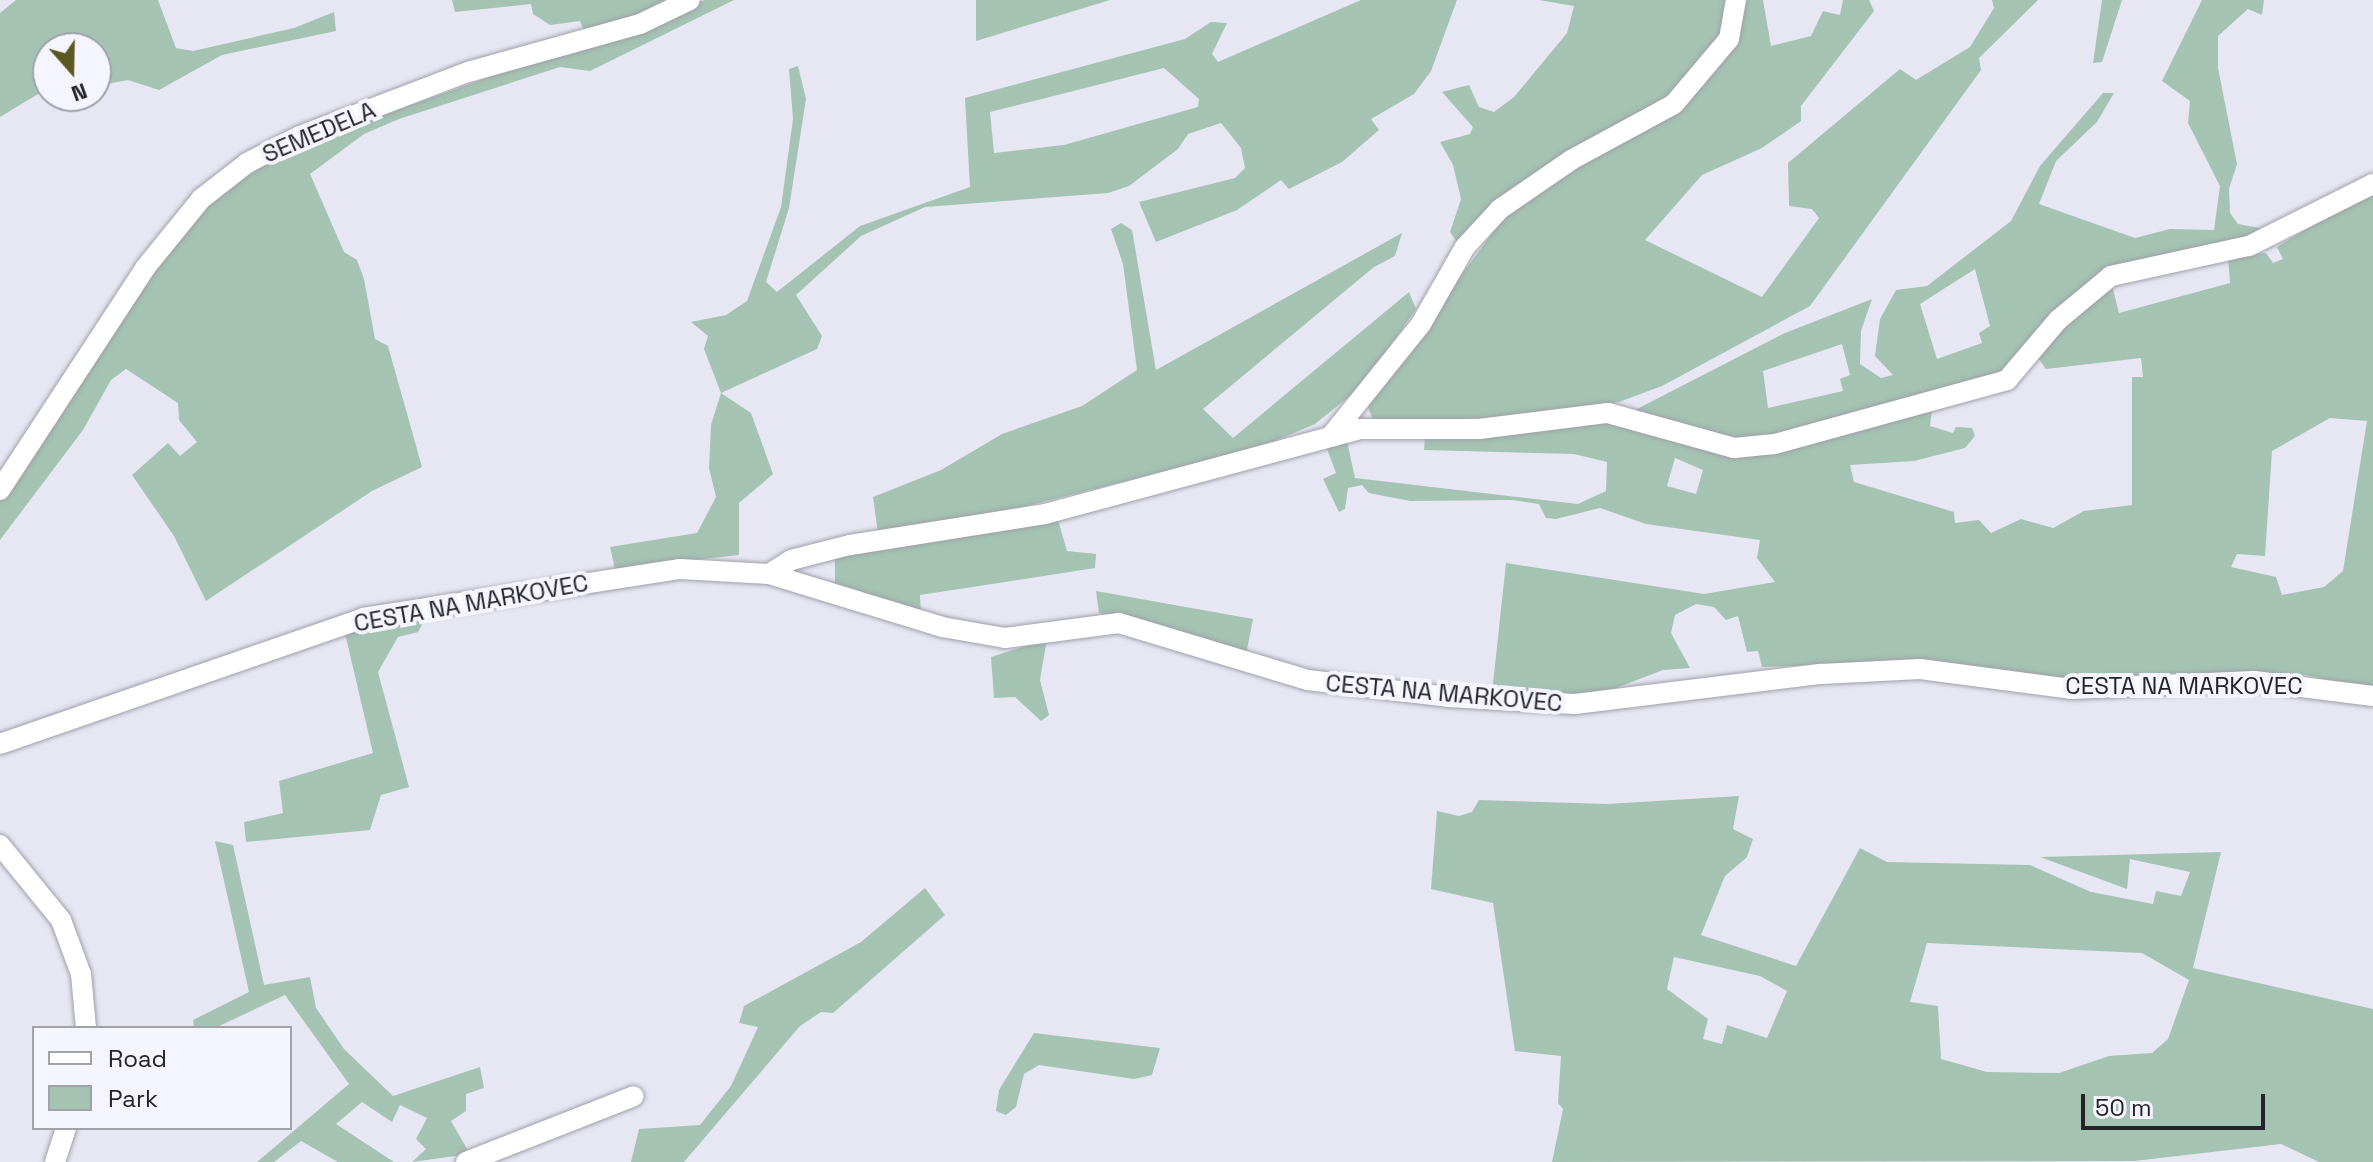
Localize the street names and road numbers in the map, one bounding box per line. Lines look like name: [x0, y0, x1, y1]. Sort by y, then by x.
street label: SEMEDELA: [258, 95, 380, 169]
street label: CESTA NA MARKOVEC: [351, 568, 591, 638]
street label: CESTA NA MARKOVEC: [1324, 668, 1564, 718]
street label: CESTA NA MARKOVEC: [2065, 672, 2303, 700]

